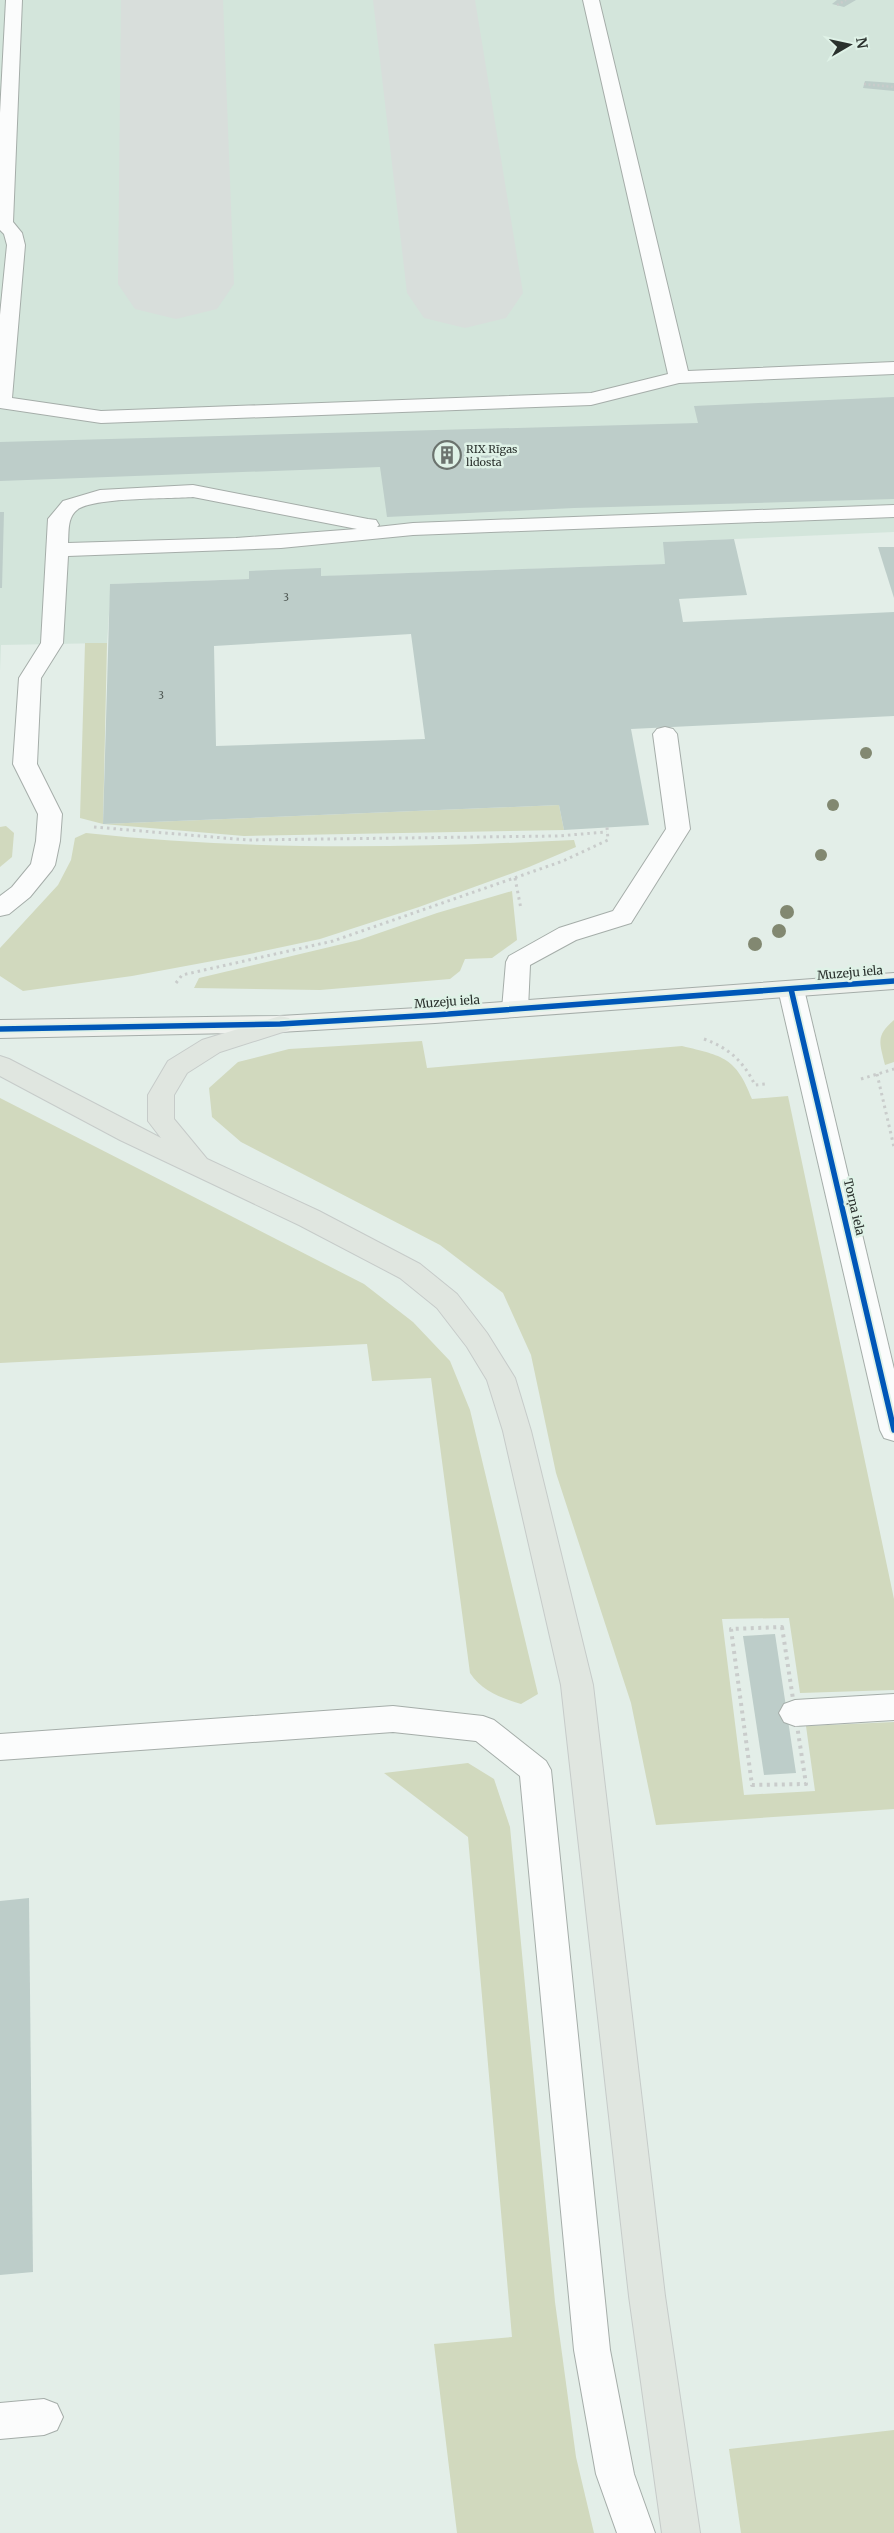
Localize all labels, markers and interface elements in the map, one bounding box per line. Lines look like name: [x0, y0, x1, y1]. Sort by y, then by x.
north arrow: [824, 20, 874, 70]
text: N: [852, 36, 872, 50]
building icon: RIX Rīgas lidosta: [432, 440, 462, 470]
place label: RIX Rīgas lidosta: [466, 442, 517, 469]
house number: 3: [283, 591, 289, 604]
house number: 3: [158, 689, 164, 702]
street label: Muzeju iela: [816, 962, 884, 983]
street label: Muzeju iela: [414, 992, 481, 1011]
street label: Torņa iela: [840, 1177, 868, 1237]

